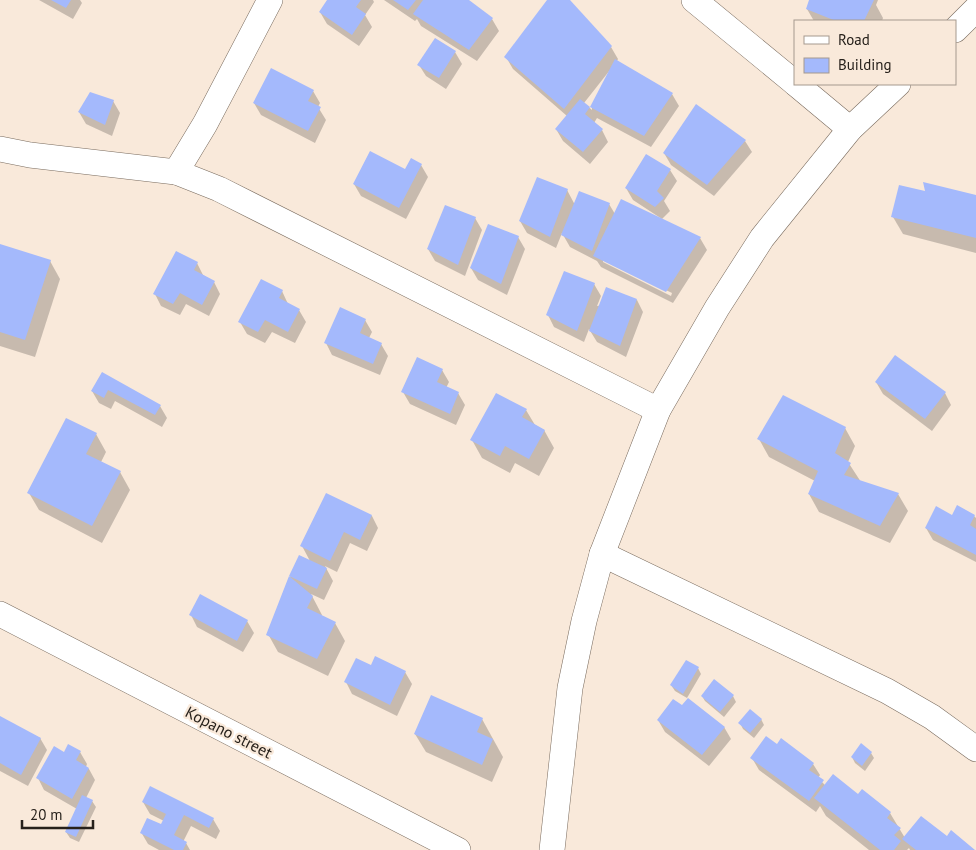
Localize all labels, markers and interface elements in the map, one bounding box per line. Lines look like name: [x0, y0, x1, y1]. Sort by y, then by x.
legend: [794, 20, 956, 85]
text: Road: [838, 30, 870, 49]
text: Building: [838, 55, 892, 74]
street label: Kopano street: [182, 702, 276, 763]
scale bar: [22, 798, 94, 830]
text: 20 m: [30, 805, 63, 824]

